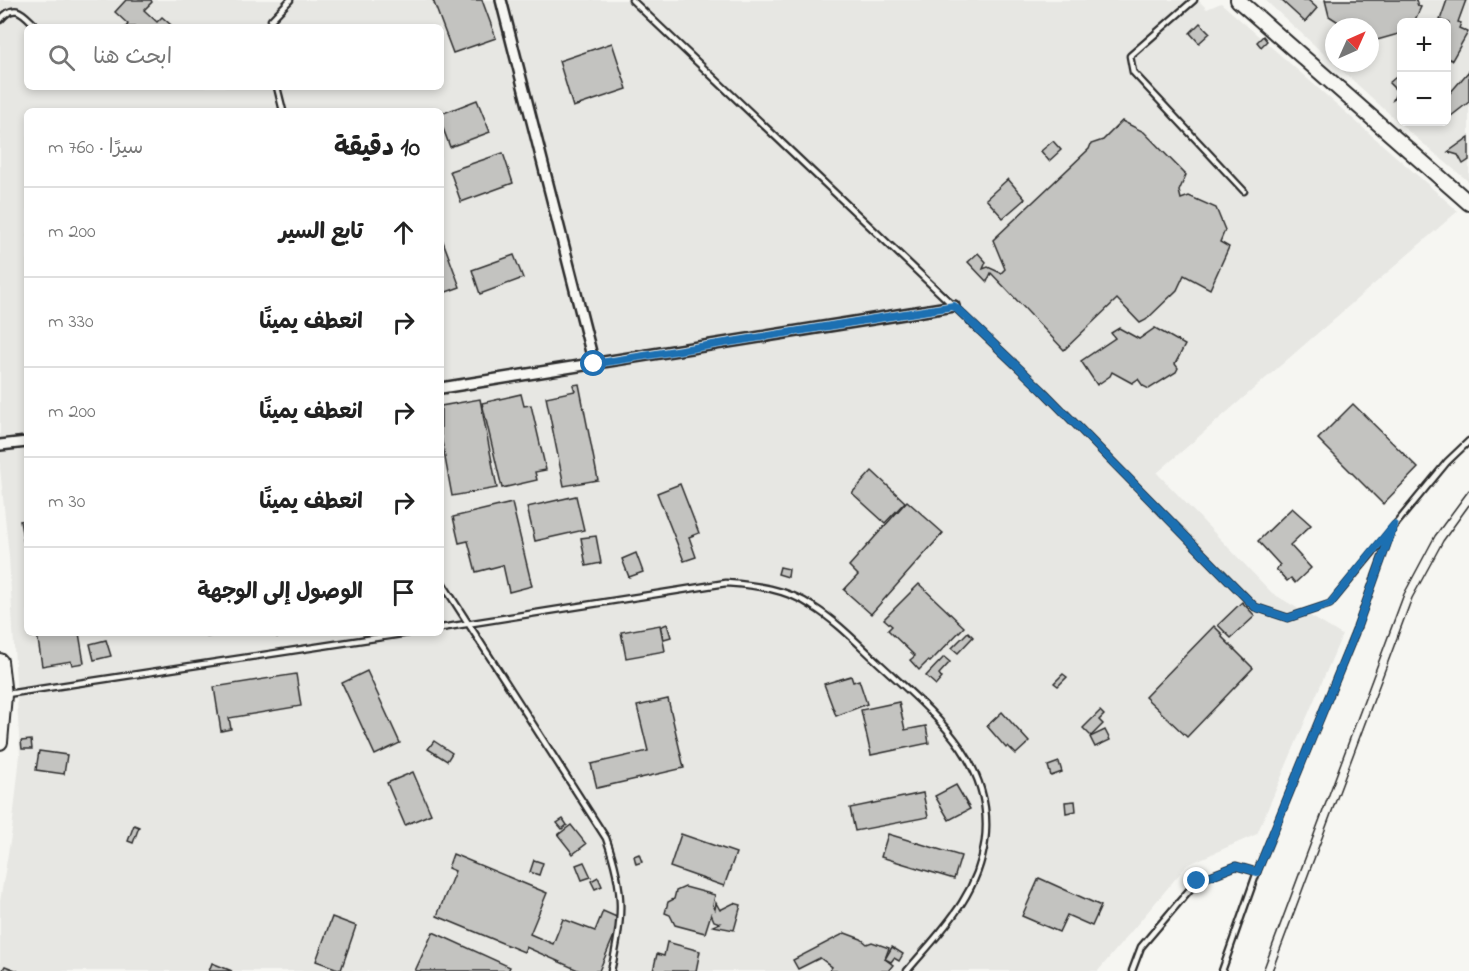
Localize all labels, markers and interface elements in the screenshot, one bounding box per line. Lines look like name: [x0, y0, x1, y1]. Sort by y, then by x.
north arrow: [1325, 18, 1379, 72]
map controls: [1397, 18, 1451, 126]
button: +: [1397, 18, 1451, 72]
search box: [24, 24, 444, 90]
icon: search: [45, 41, 78, 74]
text: ابحث هنا: [93, 42, 172, 74]
button: −: [1397, 72, 1451, 126]
text: 10 دقيقة: [334, 130, 420, 168]
text: سيرًا · 760 m: [48, 134, 143, 163]
icon: ahead: [387, 216, 420, 249]
text: تابع السير: [279, 217, 363, 249]
text: 200 m: [48, 218, 96, 247]
icon: right: [387, 306, 420, 339]
text: انعطف يمينًا: [259, 307, 363, 339]
text: 330 m: [48, 308, 94, 337]
route start: [580, 350, 606, 376]
icon: right: [387, 396, 420, 429]
text: انعطف يمينًا: [259, 397, 363, 429]
text: 200 m: [48, 398, 96, 427]
icon: right: [387, 486, 420, 519]
text: انعطف يمينًا: [259, 487, 363, 519]
text: 30 m: [48, 488, 85, 517]
icon: arrive: [387, 576, 420, 609]
text: الوصول إلى الوجهة: [197, 577, 363, 609]
route end: [1183, 867, 1209, 893]

